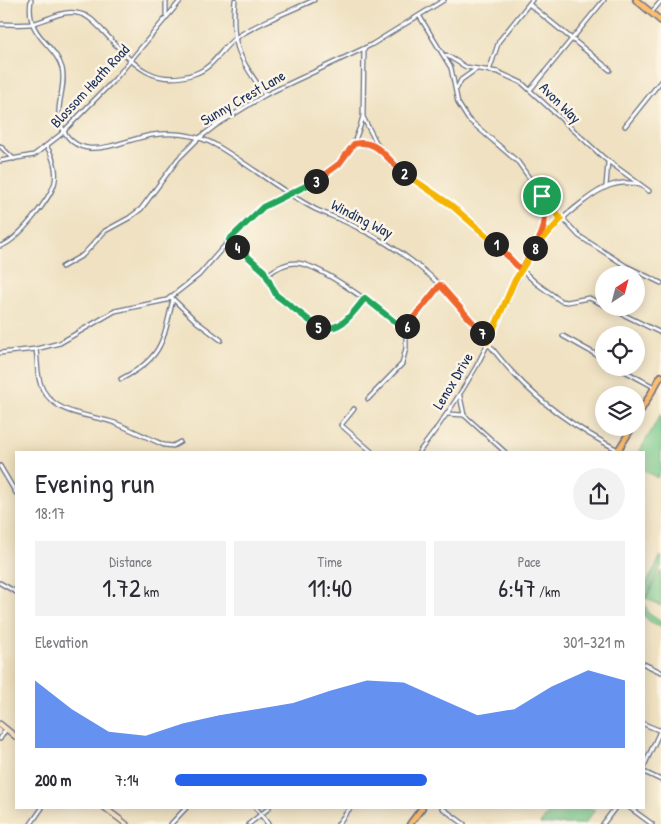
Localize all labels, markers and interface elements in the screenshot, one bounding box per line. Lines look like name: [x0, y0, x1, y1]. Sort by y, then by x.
street label: Blossom Heath Road: [45, 39, 134, 132]
street label: Sunny Crest Lane: [196, 65, 289, 130]
street label: Avon Way: [535, 77, 586, 128]
pin: 2: [392, 160, 416, 186]
text: 2: [401, 164, 408, 183]
pin: 3: [304, 168, 328, 194]
text: 3: [313, 172, 320, 191]
pin: [521, 175, 563, 217]
icon: arrive: [528, 182, 556, 210]
street label: Winding Way: [328, 194, 397, 243]
pin: 1: [484, 232, 508, 256]
pin: 4: [224, 234, 250, 260]
text: 1: [494, 235, 499, 254]
pin: 8: [522, 236, 548, 260]
text: 4: [235, 238, 240, 257]
text: 8: [532, 239, 539, 258]
north arrow: [595, 266, 645, 316]
map controls: [595, 266, 645, 436]
pin: 5: [306, 314, 330, 340]
pin: 6: [394, 314, 420, 338]
text: 6: [405, 317, 410, 336]
text: 5: [316, 318, 321, 337]
pin: 7: [470, 320, 494, 346]
text: 7: [479, 324, 486, 343]
button: locate: [595, 326, 645, 376]
street label: Lenox Drive: [427, 348, 478, 413]
button: layers: [595, 386, 645, 436]
text: Evening run: [35, 464, 155, 502]
button: share: [573, 468, 625, 520]
text: 18:17: [35, 502, 65, 524]
text: Distance: [109, 552, 152, 571]
text: Time: [318, 552, 342, 571]
text: Pace: [518, 552, 541, 571]
text: 1.72: [102, 571, 141, 605]
text: 11:40: [308, 571, 352, 605]
text: 6:47: [498, 571, 536, 605]
text: km: [141, 582, 159, 601]
text: /km: [536, 582, 560, 601]
text: Elevation: [35, 631, 88, 653]
text: 301–321 m: [563, 631, 625, 653]
text: 200 m: [35, 769, 71, 791]
text: 7:14: [115, 769, 138, 791]

